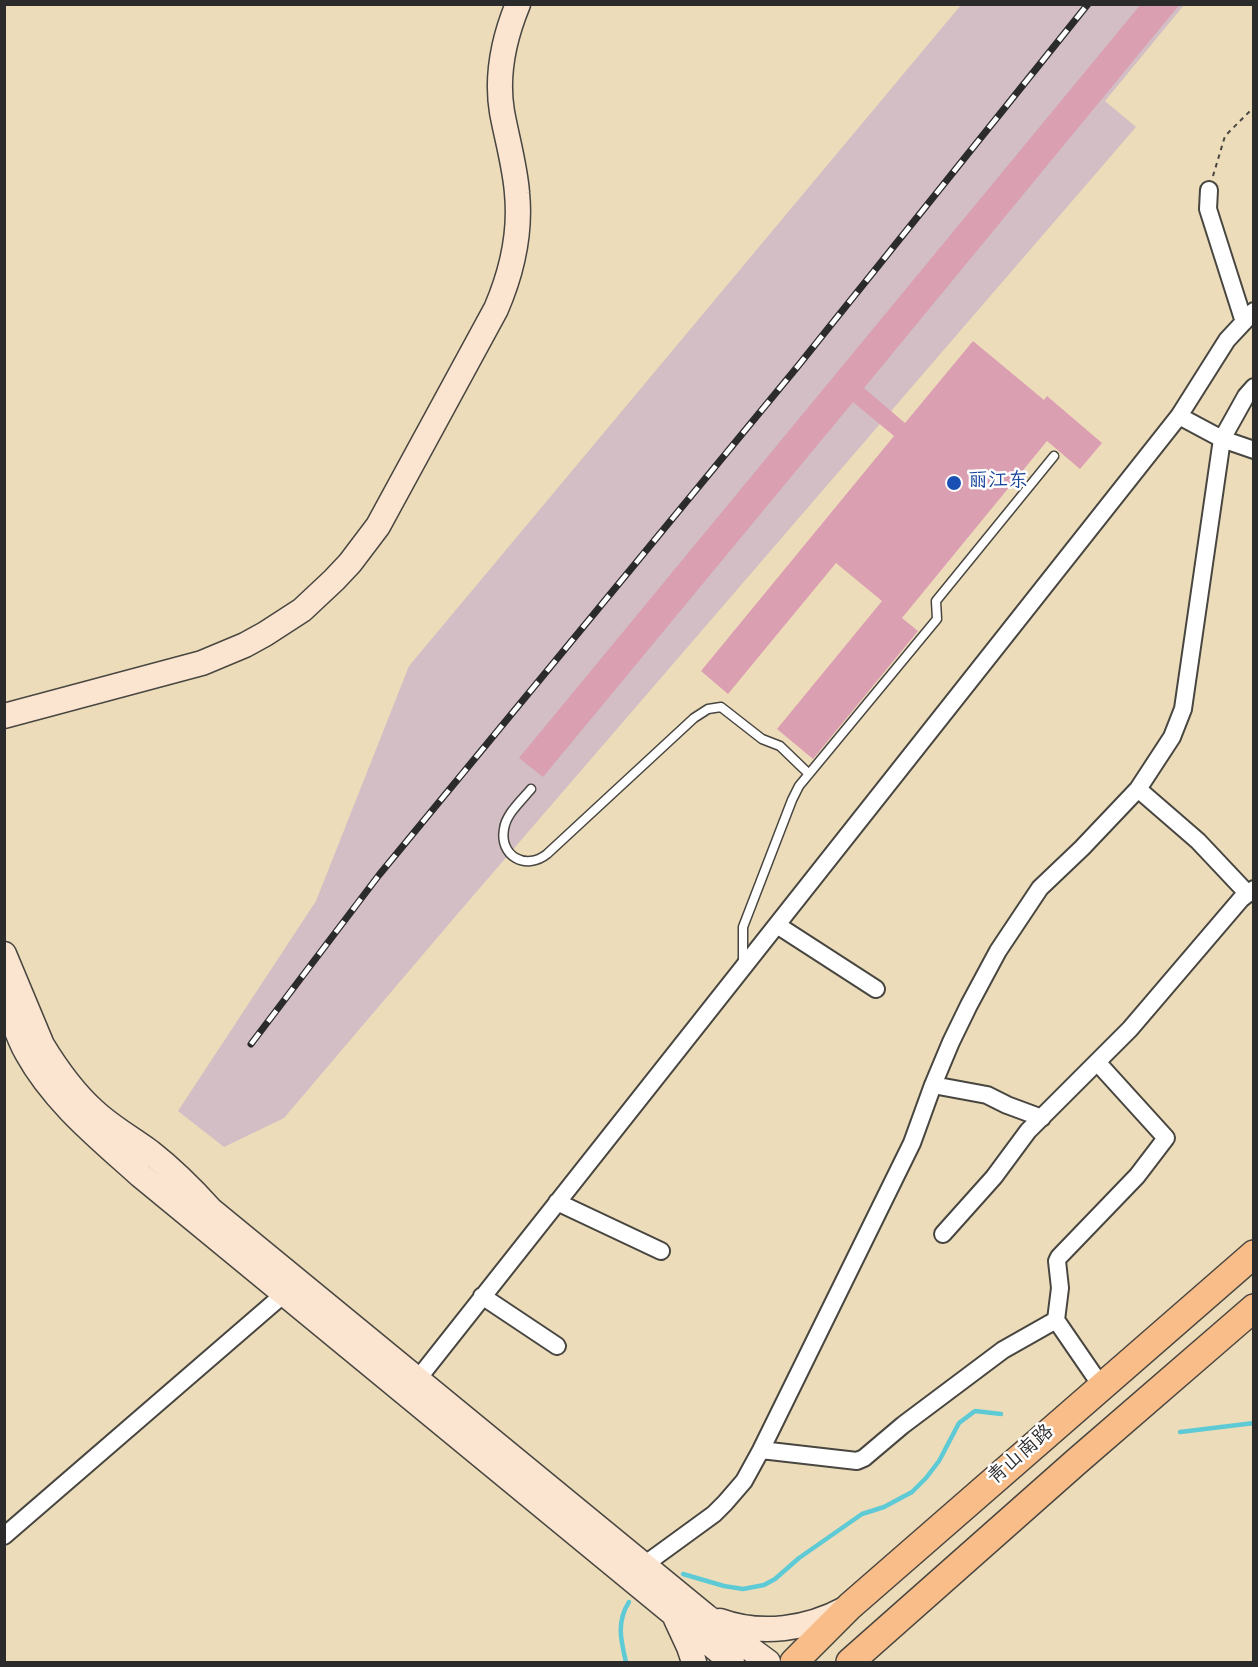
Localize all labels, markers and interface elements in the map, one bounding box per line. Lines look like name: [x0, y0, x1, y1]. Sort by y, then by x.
place label: 丽江东: [968, 471, 1028, 495]
marker: 丽江东: [945, 474, 963, 492]
street label: 青山南路: [984, 1421, 1060, 1491]

